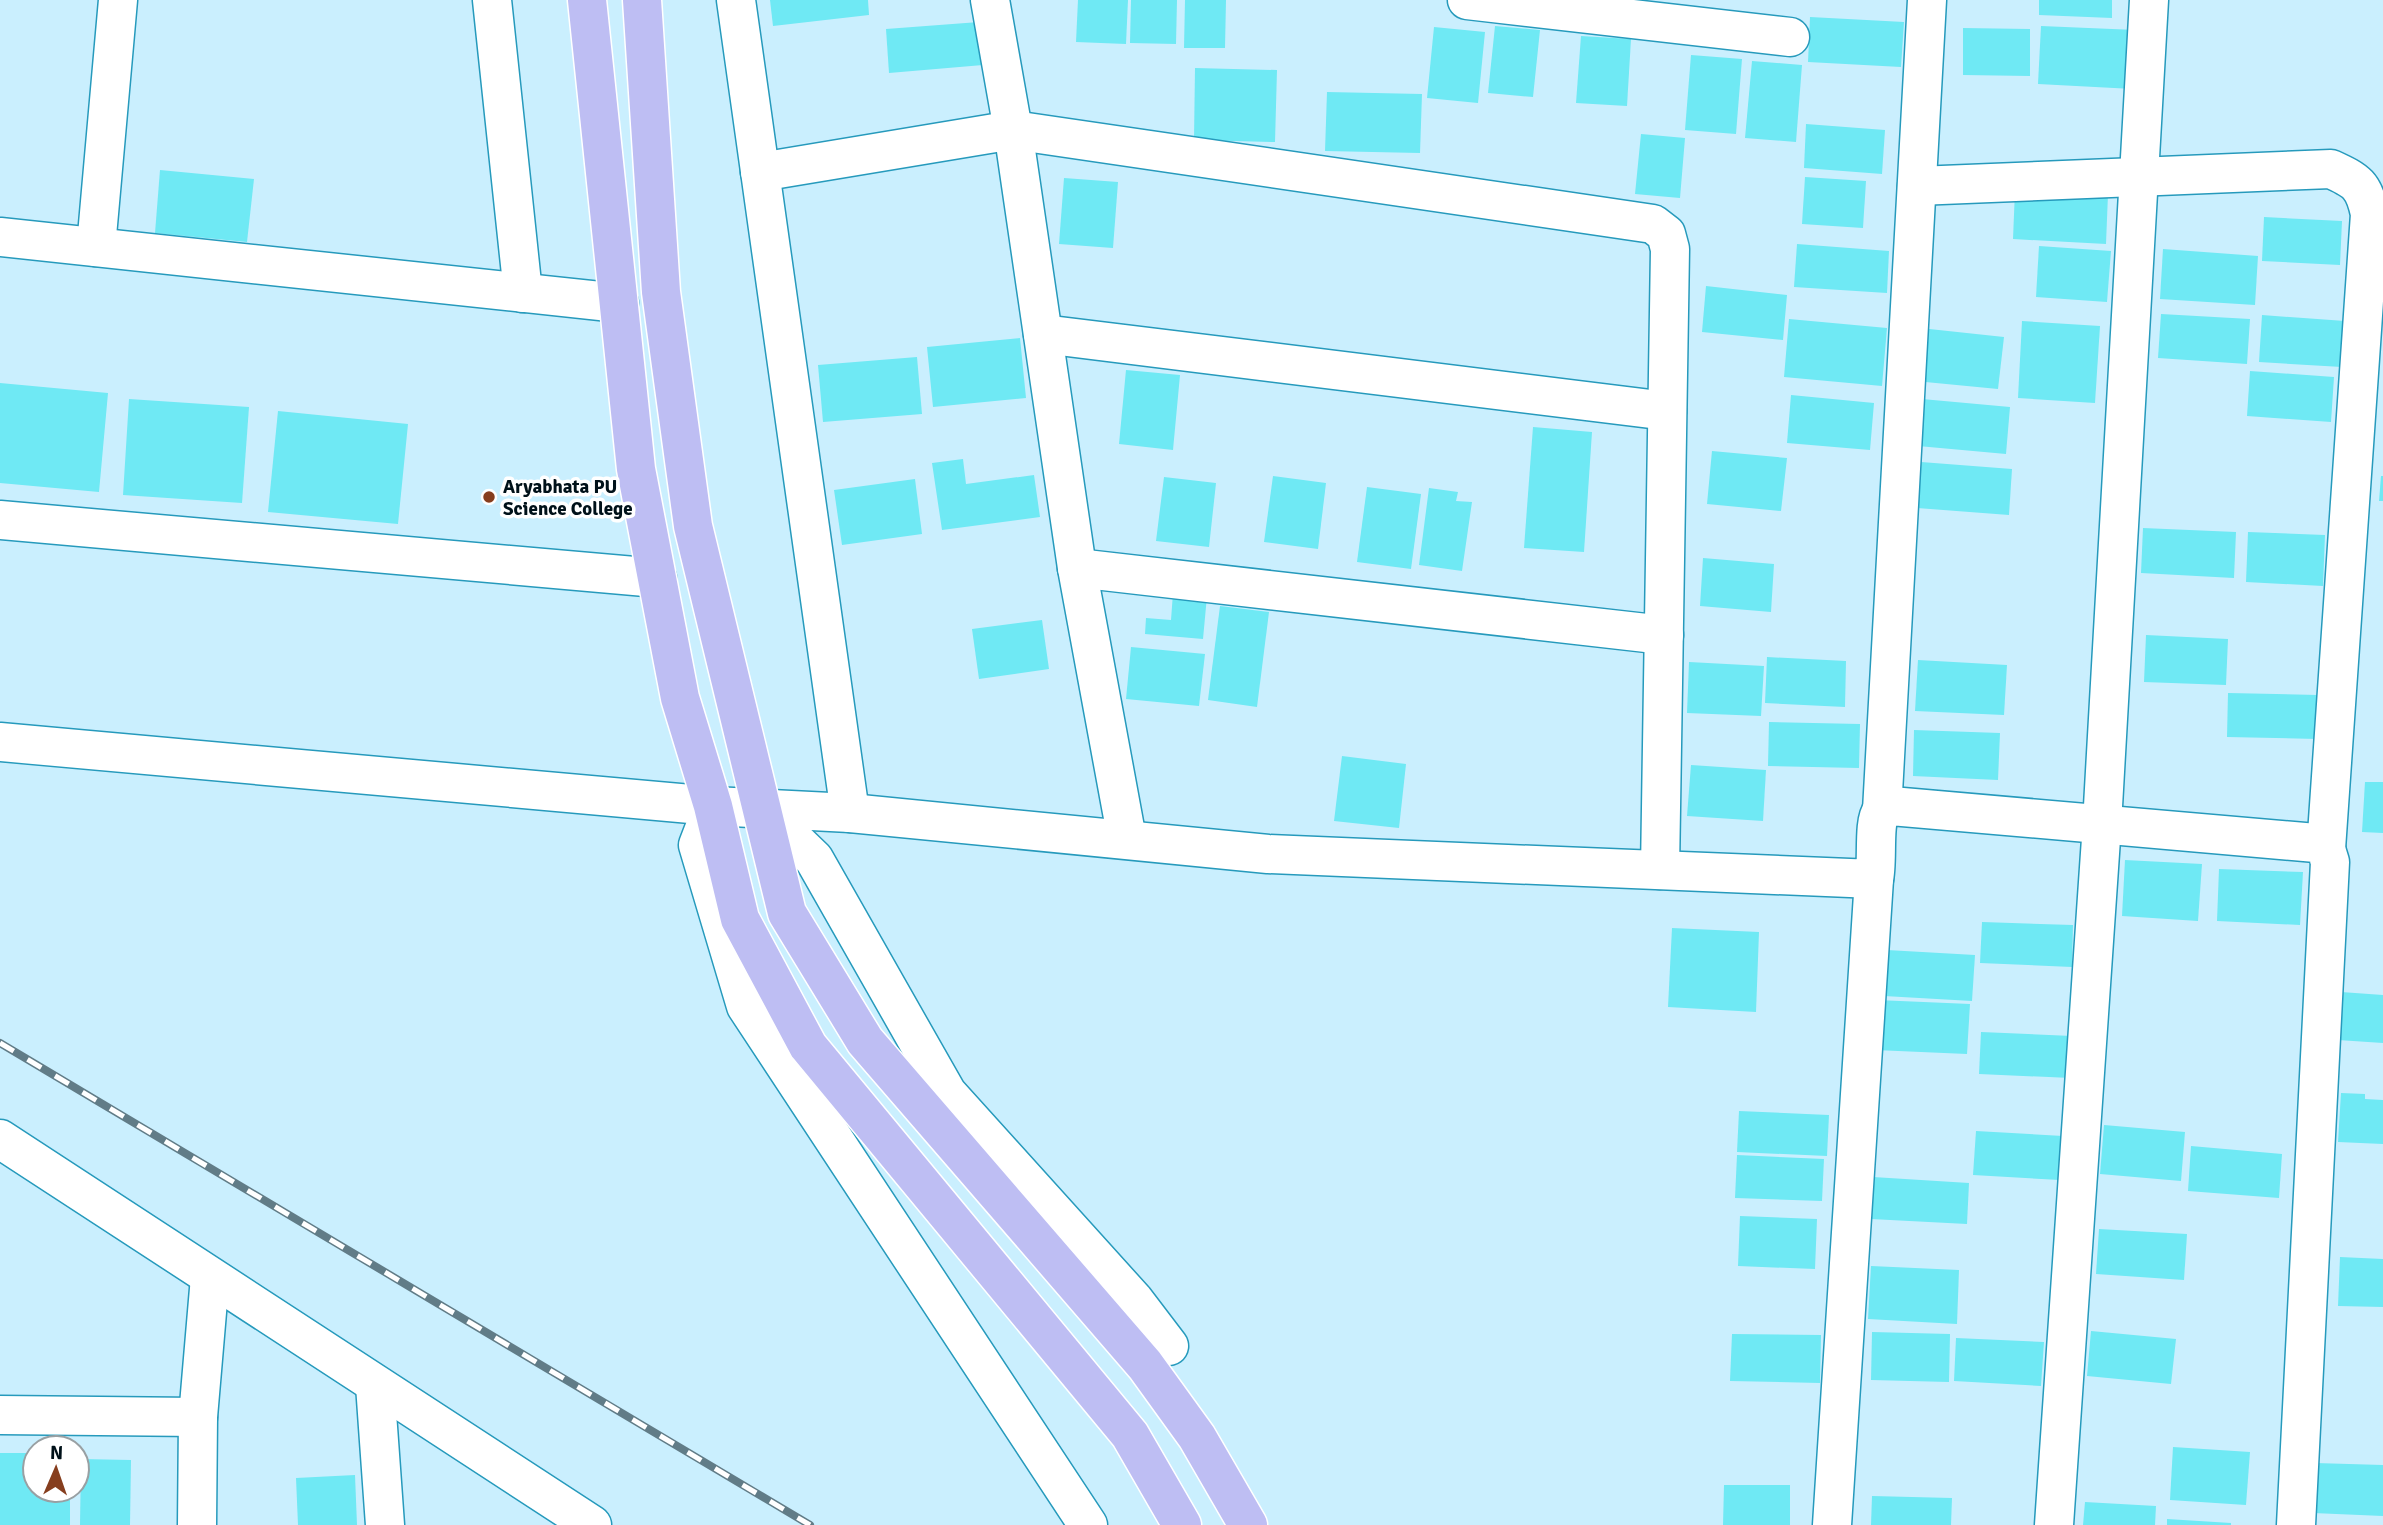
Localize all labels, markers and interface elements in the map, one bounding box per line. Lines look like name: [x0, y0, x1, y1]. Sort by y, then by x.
place label: Aryabhata PU Science College: [503, 475, 633, 521]
marker: Aryabhata PU Science College: [481, 489, 497, 505]
north arrow: [21, 1434, 91, 1504]
text: N: [50, 1441, 64, 1465]

